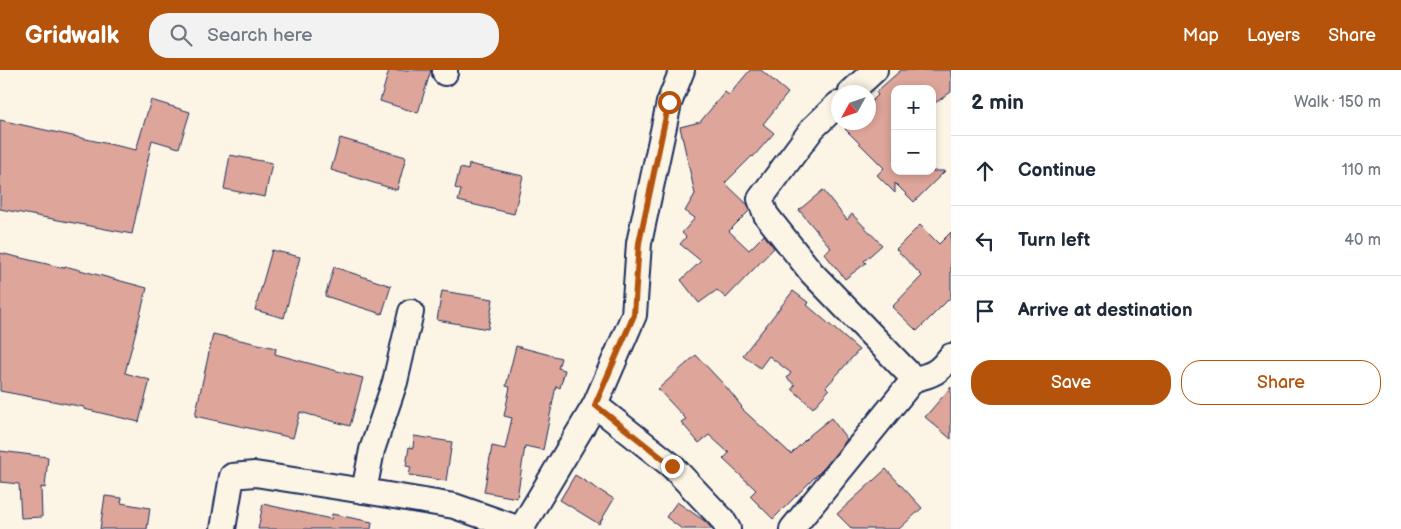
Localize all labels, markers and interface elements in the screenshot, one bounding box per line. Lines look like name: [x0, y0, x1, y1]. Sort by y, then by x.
search box: [149, 13, 499, 58]
text: Gridwalk: [25, 21, 119, 50]
icon: search: [167, 21, 195, 49]
text: Search here: [207, 24, 312, 47]
text: Map: [1183, 25, 1219, 46]
text: Layers: [1247, 25, 1300, 46]
text: Share: [1328, 25, 1376, 46]
north arrow: [831, 85, 876, 130]
map controls: [891, 85, 936, 175]
button: +: [891, 85, 936, 130]
text: 2 min: [971, 90, 1024, 115]
route start: [658, 91, 681, 114]
text: Walk · 150 m: [1294, 93, 1381, 112]
button: −: [891, 130, 936, 175]
icon: ahead: [971, 157, 999, 185]
text: Continue: [1018, 159, 1096, 182]
text: 110 m: [1342, 161, 1381, 180]
icon: left: [971, 227, 999, 255]
text: Turn left: [1018, 229, 1090, 252]
text: 40 m: [1344, 231, 1381, 250]
icon: arrive: [971, 297, 999, 325]
text: Arrive at destination: [1018, 299, 1193, 322]
button: Save: [971, 360, 1171, 405]
button: Share: [1181, 360, 1381, 405]
route end: [661, 455, 684, 478]

